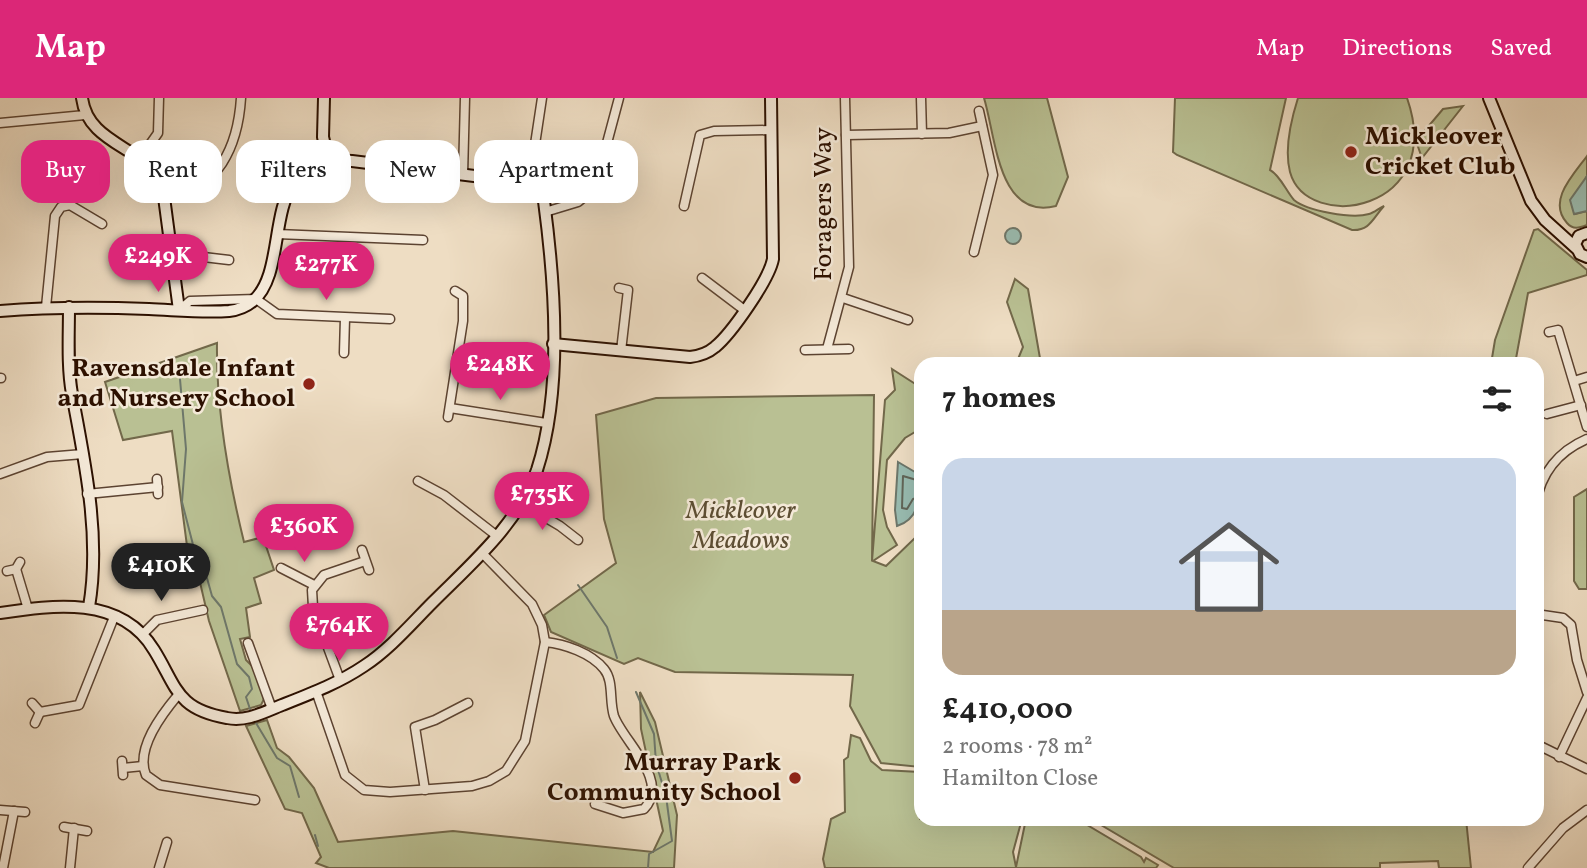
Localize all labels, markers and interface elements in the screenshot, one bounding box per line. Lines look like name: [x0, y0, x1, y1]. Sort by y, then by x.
text: Map: [35, 26, 106, 72]
text: Map: [1256, 32, 1304, 66]
text: Directions: [1342, 32, 1452, 66]
text: Saved: [1490, 32, 1552, 66]
place label: Mickleover Cricket Club: [1365, 119, 1515, 185]
street label: Foragers Way: [806, 127, 842, 281]
chip: Buy: [21, 140, 110, 203]
chip: Rent: [124, 140, 222, 203]
chip: Filters: [236, 140, 351, 203]
chip: New: [365, 140, 460, 203]
chip: Apartment: [474, 140, 638, 203]
marker: Mickleover Cricket Club: [1343, 144, 1359, 160]
pin: £249K: [109, 234, 207, 294]
text: £249K: [124, 241, 192, 273]
pin: £277K: [277, 242, 375, 302]
text: £277K: [294, 249, 358, 281]
pin: £248K: [451, 342, 549, 402]
text: £248K: [466, 349, 534, 381]
place label: Ravensdale Infant and Nursery School: [58, 351, 295, 417]
marker: Ravensdale Infant and Nursery School: [301, 376, 317, 392]
text: 7 homes: [942, 378, 1056, 420]
icon: filters: [1478, 380, 1516, 418]
pin: £735K: [493, 472, 591, 532]
text: £735K: [510, 479, 574, 511]
park label: Mickleover Meadows: [685, 493, 796, 559]
pin: £360K: [255, 504, 353, 564]
icon: home: [1166, 504, 1292, 630]
text: £360K: [270, 511, 338, 543]
pin: £410K: [112, 544, 210, 603]
text: £410K: [127, 550, 195, 582]
pin: £764K: [290, 603, 388, 663]
text: £764K: [306, 610, 372, 642]
text: £410,000: [942, 689, 1073, 731]
text: 2 rooms · 78 m²: [942, 731, 1093, 763]
place label: Murray Park Community School: [547, 745, 781, 811]
text: Hamilton Close: [942, 763, 1098, 795]
marker: Murray Park Community School: [787, 770, 803, 786]

